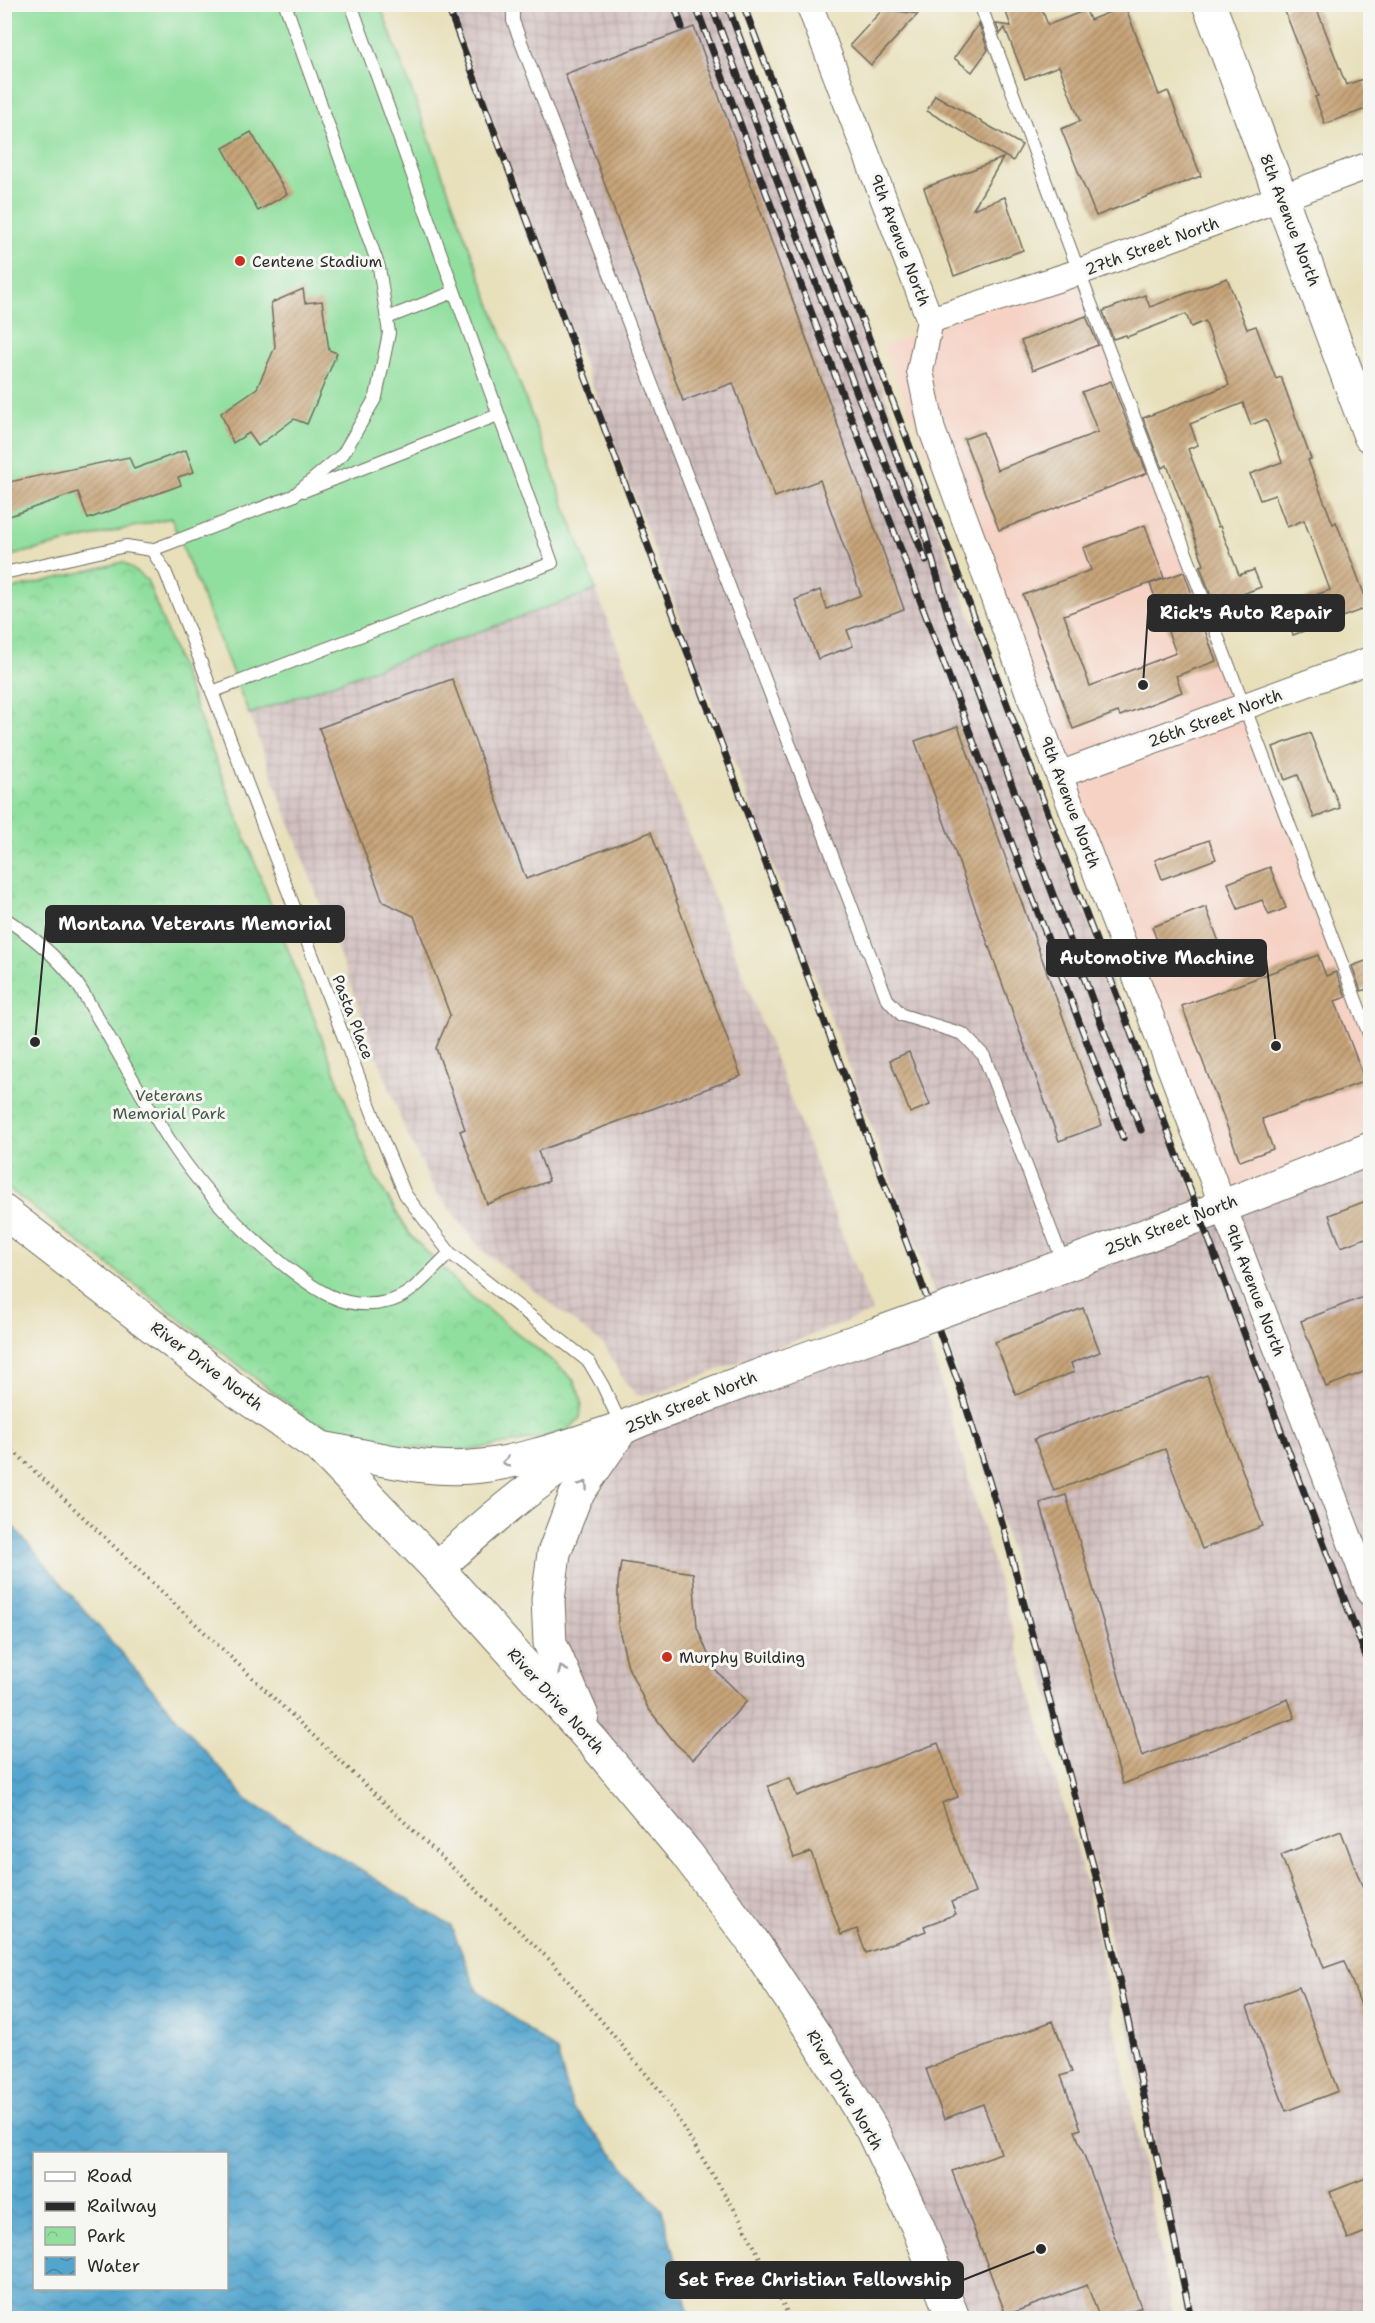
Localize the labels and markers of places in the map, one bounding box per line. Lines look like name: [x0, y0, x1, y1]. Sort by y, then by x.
place label: Centene Stadium: [252, 251, 383, 272]
marker: Centene Stadium: [233, 254, 247, 268]
callout: Rick's Auto Repair: [1148, 595, 1344, 631]
callout: Montana Veterans Memorial: [46, 906, 344, 942]
callout: Automotive Machine: [1047, 940, 1266, 976]
place label: Murphy Building: [679, 1647, 805, 1668]
marker: Murphy Building: [660, 1650, 674, 1664]
callout: Set Free Christian Fellowship: [666, 2262, 963, 2298]

